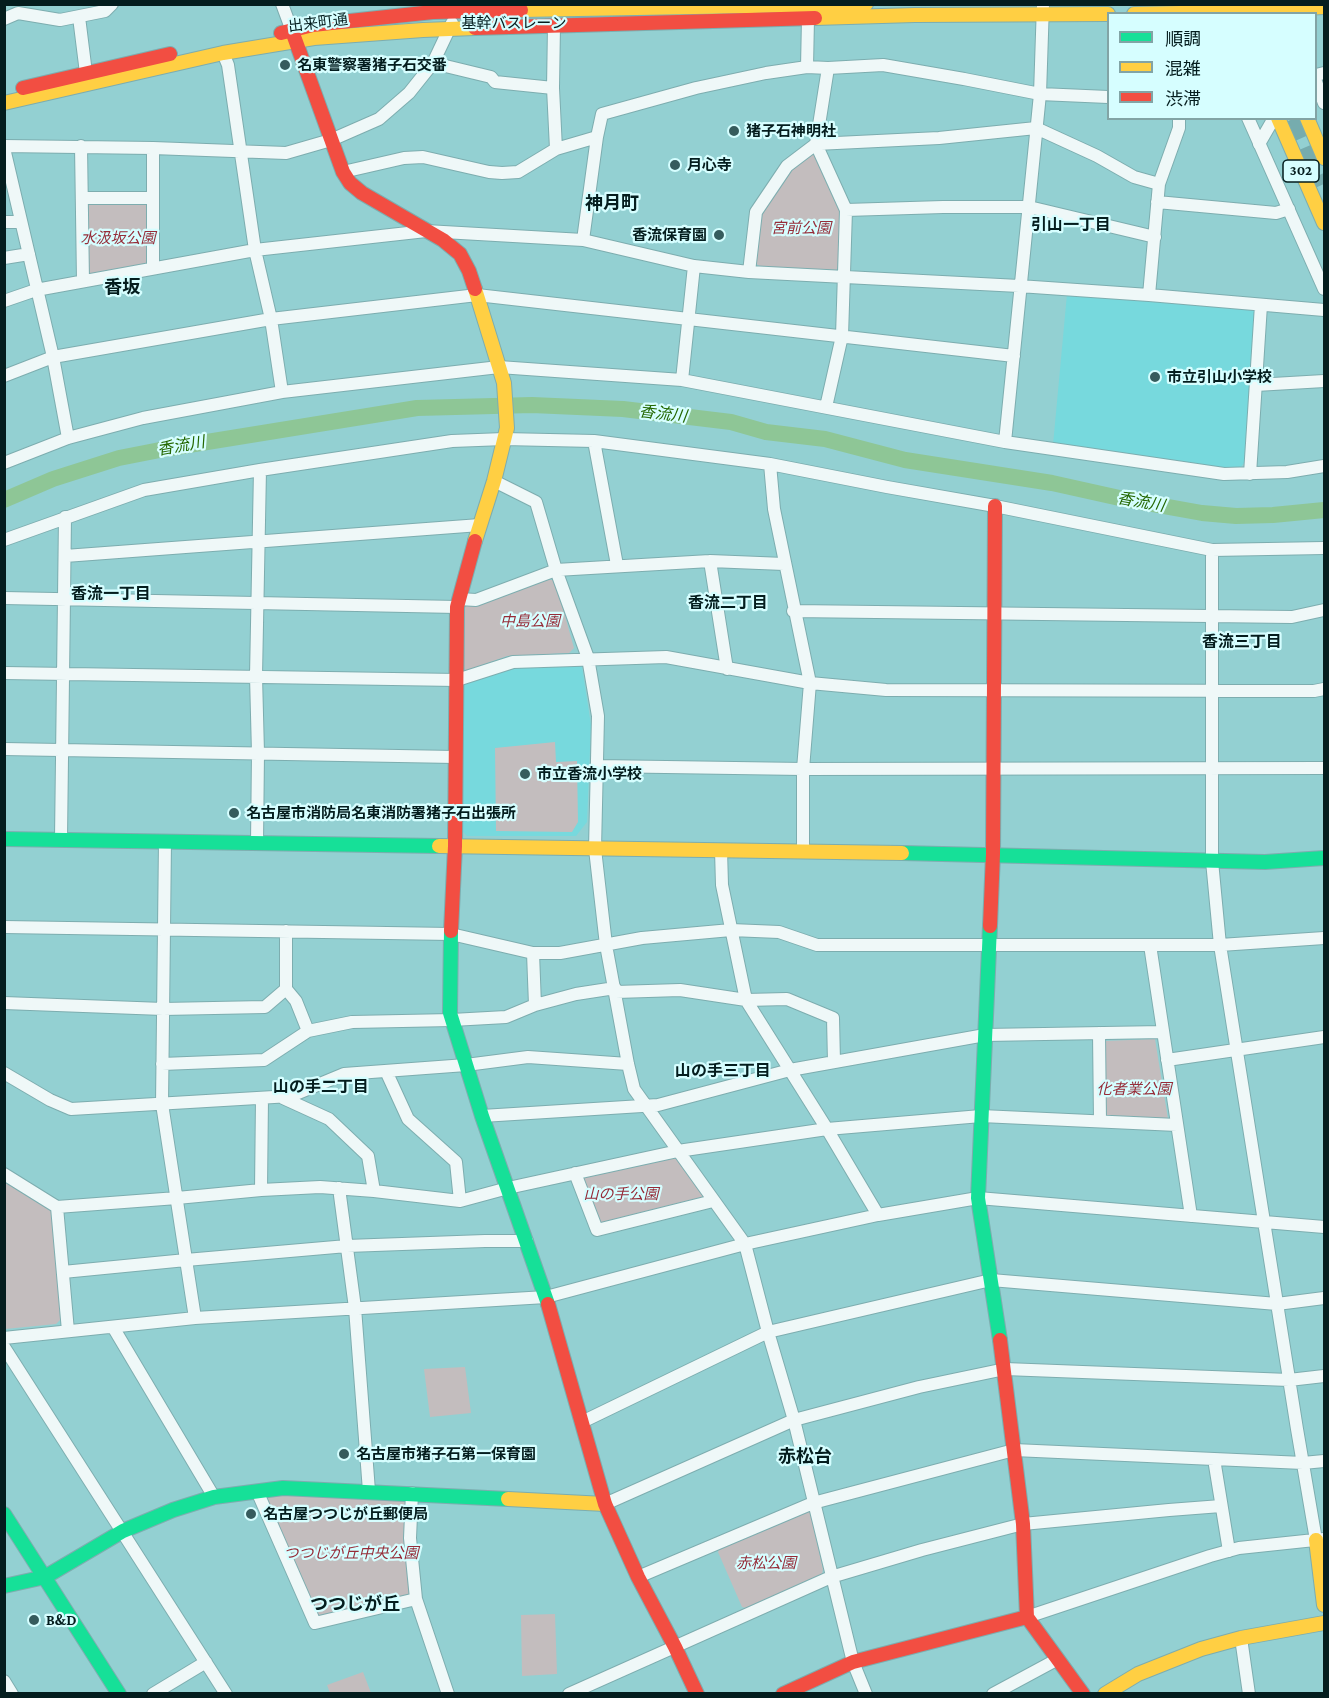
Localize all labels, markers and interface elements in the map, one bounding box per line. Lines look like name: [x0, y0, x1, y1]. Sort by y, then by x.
street label: 出来町通: [287, 10, 349, 36]
legend: [1107, 12, 1317, 120]
street label: 基幹バスレーン: [462, 14, 566, 32]
text: 順調: [1165, 29, 1201, 49]
place label: 名東警察署猪子石交番: [297, 56, 447, 74]
marker: 名東警察署猪子石交番: [278, 58, 292, 72]
text: 混雑: [1165, 59, 1201, 79]
text: 渋滞: [1165, 89, 1201, 109]
place label: 猪子石神明社: [746, 122, 836, 140]
marker: 猪子石神明社: [727, 124, 741, 138]
place label: 月心寺: [687, 156, 732, 174]
marker: 月心寺: [668, 158, 682, 172]
road number: 302: [1283, 160, 1319, 182]
district label: 神月町: [585, 192, 639, 214]
district label: 引山一丁目: [1031, 215, 1111, 235]
park label: 宮前公園: [771, 219, 831, 237]
place label: 香流保育園: [632, 226, 707, 244]
marker: 香流保育園: [712, 228, 726, 242]
park label: 水汲坂公園: [81, 229, 155, 247]
district label: 香坂: [104, 276, 140, 298]
place label: 市立引山小学校: [1167, 368, 1272, 386]
marker: 市立引山小学校: [1148, 370, 1162, 384]
water label: 香流川: [638, 402, 688, 426]
water label: 香流川: [156, 432, 206, 460]
water label: 香流川: [1116, 488, 1166, 516]
district label: 香流一丁目: [71, 584, 151, 604]
district label: 香流二丁目: [688, 593, 768, 613]
park label: 中島公園: [500, 612, 560, 630]
district label: 香流三丁目: [1202, 632, 1282, 652]
place label: 市立香流小学校: [537, 765, 642, 783]
marker: 市立香流小学校: [518, 767, 532, 781]
place label: 名古屋市消防局名東消防署猪子石出張所: [246, 804, 516, 822]
marker: 名古屋市消防局名東消防署猪子石出張所: [227, 806, 241, 820]
district label: 山の手三丁目: [675, 1061, 771, 1081]
district label: 山の手二丁目: [273, 1077, 369, 1097]
park label: 化者業公園: [1097, 1080, 1171, 1098]
park label: 山の手公園: [584, 1185, 658, 1203]
place label: 名古屋市猪子石第一保育園: [356, 1445, 536, 1463]
district label: 赤松台: [778, 1445, 832, 1467]
marker: 名古屋市猪子石第一保育園: [337, 1447, 351, 1461]
place label: 名古屋つつじが丘郵便局: [263, 1505, 428, 1523]
marker: 名古屋つつじが丘郵便局: [244, 1507, 258, 1521]
park label: つつじが丘中央公園: [284, 1544, 418, 1562]
park label: 赤松公園: [736, 1554, 796, 1572]
district label: つつじが丘: [310, 1593, 400, 1615]
place label: B&D: [46, 1611, 77, 1629]
marker: B&D: [27, 1613, 41, 1627]

